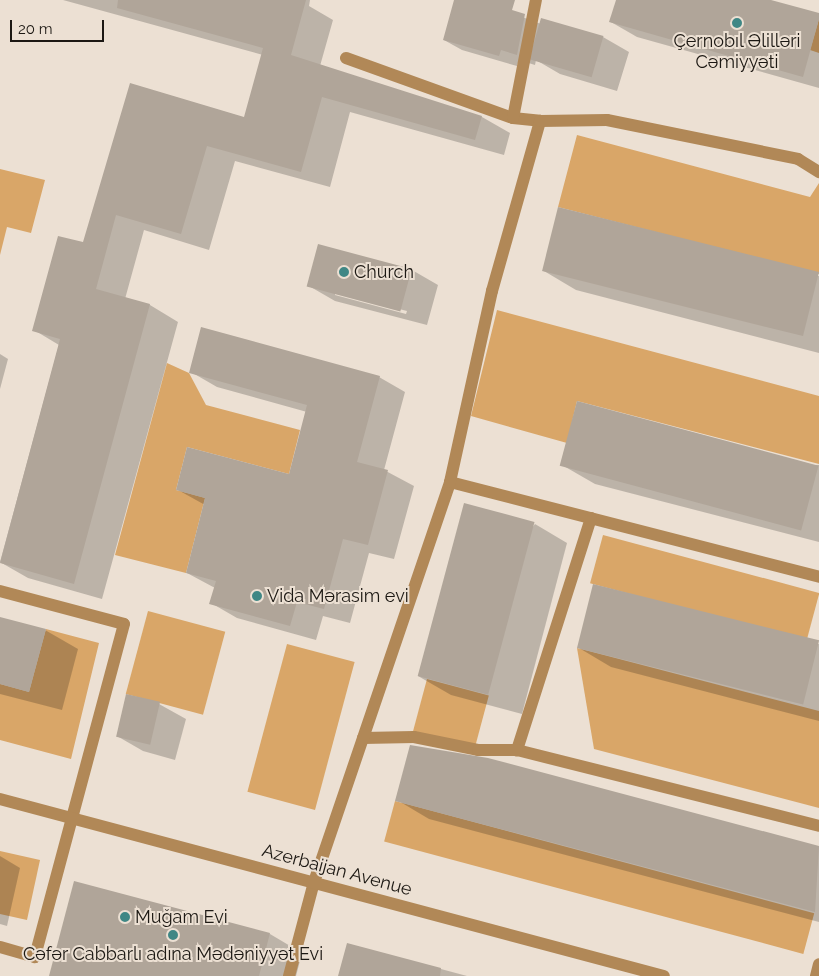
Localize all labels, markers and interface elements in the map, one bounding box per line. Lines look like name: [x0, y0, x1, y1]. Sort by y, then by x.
scale bar: [12, 10, 106, 42]
marker: Çernobıl Əlilləri Cəmiyyəti: [731, 17, 743, 29]
text: 20 m: [18, 20, 53, 38]
place label: Çernobıl Əlilləri Cəmiyyəti: [673, 31, 801, 74]
place label: Church: [354, 261, 414, 283]
marker: Church: [338, 266, 350, 278]
place label: Vida Mərasim evi: [267, 585, 409, 607]
marker: Vida Mərasim evi: [251, 590, 263, 602]
street label: Azerbaijan Avenue: [260, 840, 414, 900]
place label: Muğam Evi: [135, 906, 228, 928]
marker: Muğam Evi: [119, 911, 131, 923]
marker: Cəfər Cabbarlı adına Mədəniyyət Evi: [167, 929, 179, 941]
place label: Cəfər Cabbarlı adına Mədəniyyət Evi: [23, 943, 323, 965]

